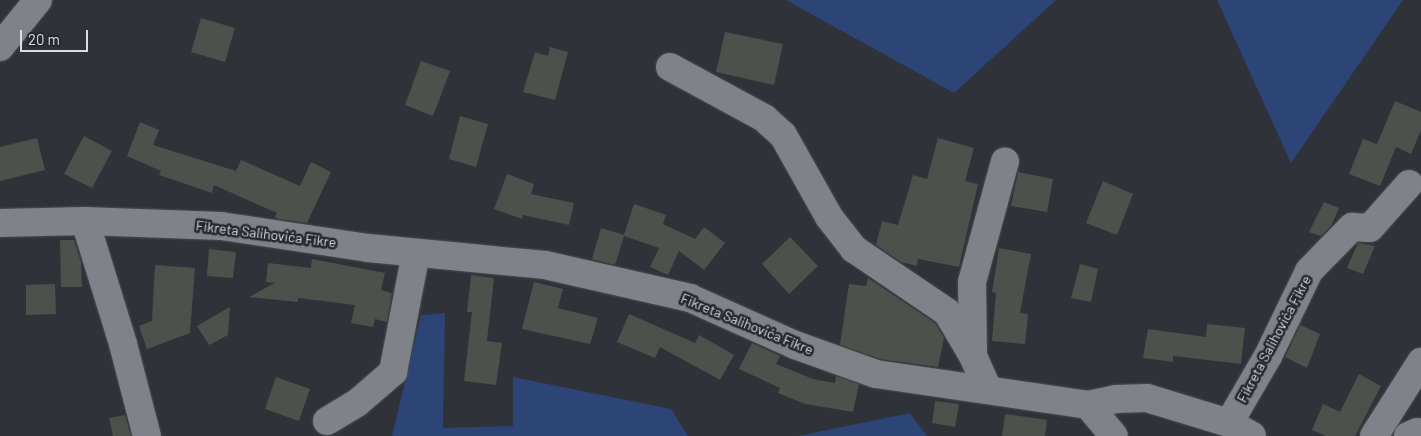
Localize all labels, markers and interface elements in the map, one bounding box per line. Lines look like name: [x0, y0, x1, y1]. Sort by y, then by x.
scale bar: [22, 20, 90, 52]
text: 20 m: [28, 30, 60, 48]
street label: Fikreta Salihovića Fikre: [195, 217, 337, 251]
street label: Fikreta Salihovića Fikre: [1233, 273, 1315, 405]
street label: Fikreta Salihovića Fikre: [678, 290, 816, 358]

